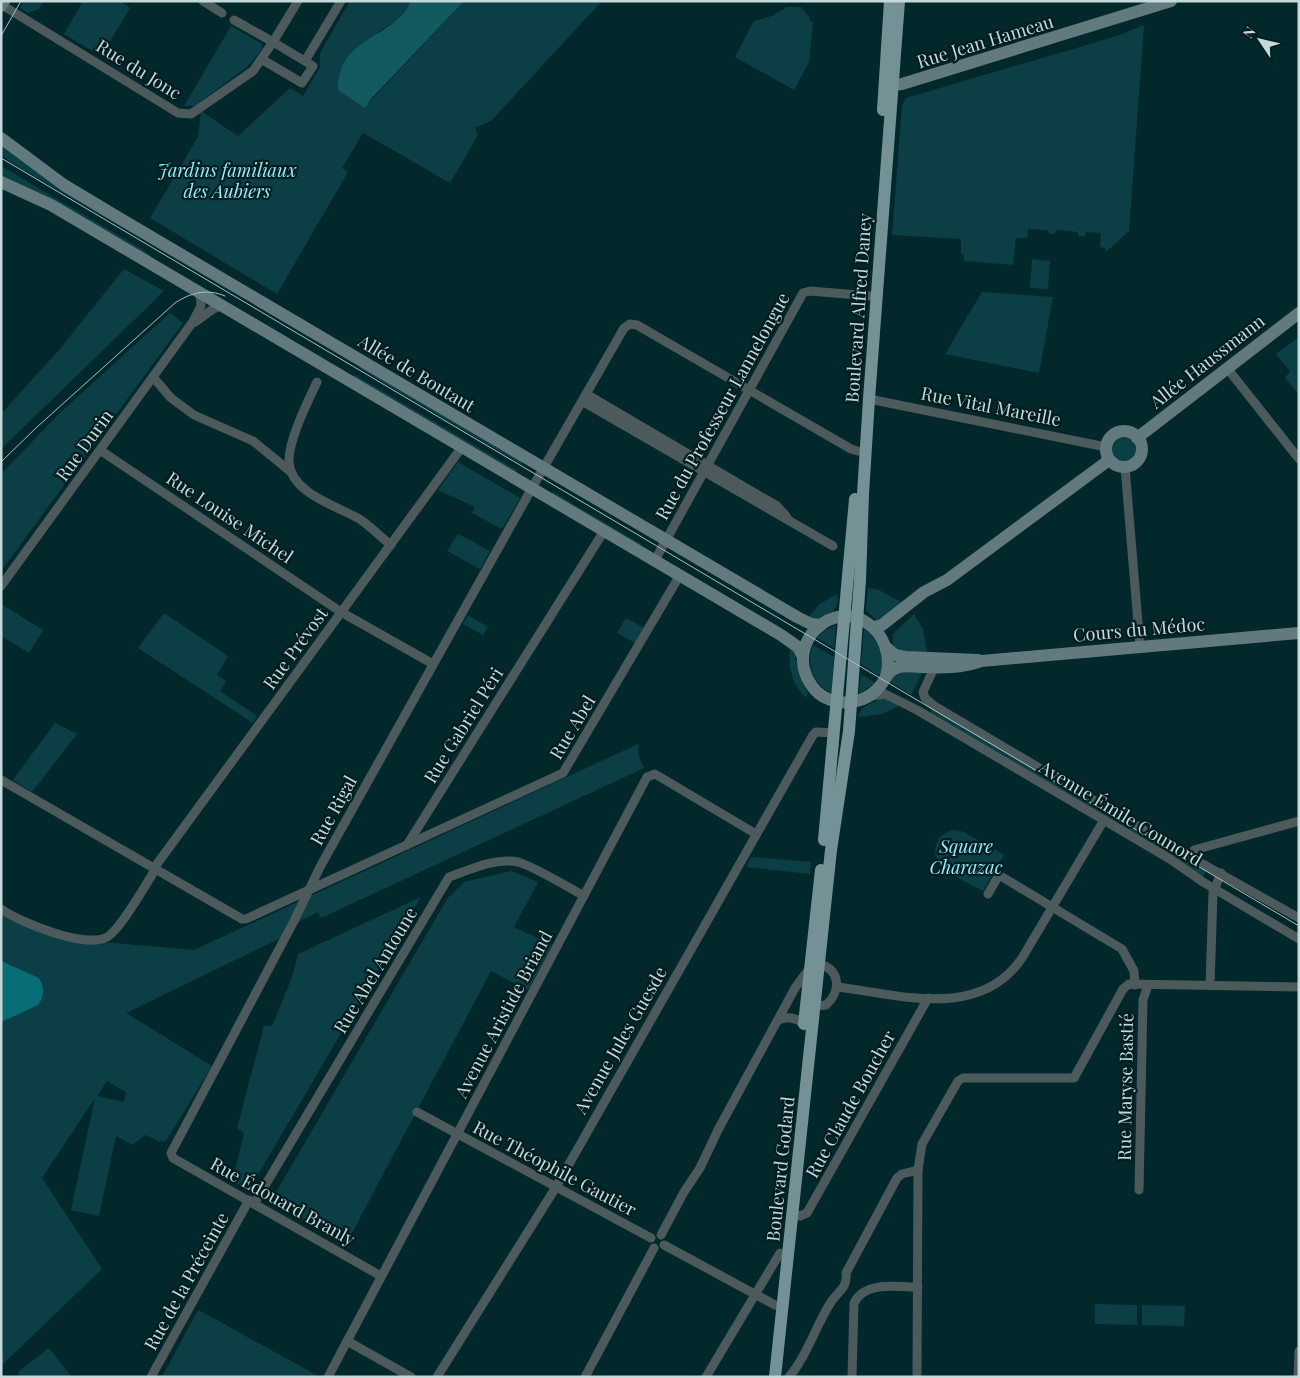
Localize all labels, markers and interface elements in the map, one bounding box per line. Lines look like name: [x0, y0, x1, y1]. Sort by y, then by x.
street label: Rue Jean Hameau: [914, 9, 1057, 73]
north arrow: [1235, 15, 1285, 65]
text: N: [1238, 23, 1260, 42]
street label: Rue du Jonc: [92, 33, 186, 105]
park label: Jardins familiaux des Aubiers: [157, 158, 297, 203]
street label: Boulevard Alfred Daney: [839, 212, 877, 404]
street label: Rue du Professeur Lannelongue: [649, 288, 795, 524]
street label: Allée Haussmann: [1144, 308, 1270, 414]
street label: Allée de Boutaut: [353, 328, 480, 418]
street label: Rue Vital Mareille: [919, 381, 1063, 431]
street label: Rue Durin: [50, 404, 118, 486]
street label: Rue Louise Michel: [162, 466, 298, 568]
street label: Rue Prévost: [257, 602, 333, 694]
street label: Cours du Médoc: [1072, 611, 1206, 647]
street label: Rue Gabriel Péri: [418, 663, 508, 787]
street label: Rue Abel: [543, 690, 601, 764]
street label: Avenue Émile Counord: [1034, 754, 1207, 871]
street label: Rue Rigal: [304, 771, 362, 849]
park label: Square Charazac: [929, 834, 1003, 879]
street label: Rue Abel Antoune: [328, 902, 422, 1038]
street label: Avenue Aristide Briand: [448, 926, 558, 1103]
street label: Avenue Jules Guesde: [568, 962, 672, 1119]
street label: Rue Maryse Bastié: [1112, 1013, 1138, 1161]
street label: Rue Claude Boucher: [800, 1026, 900, 1182]
street label: Boulevard Godard: [760, 1095, 800, 1243]
street label: Rue Théophile Gautier: [469, 1115, 641, 1221]
street label: Rue Édouard Branly: [206, 1151, 360, 1251]
street label: Rue de la Préceinte: [138, 1208, 234, 1354]

